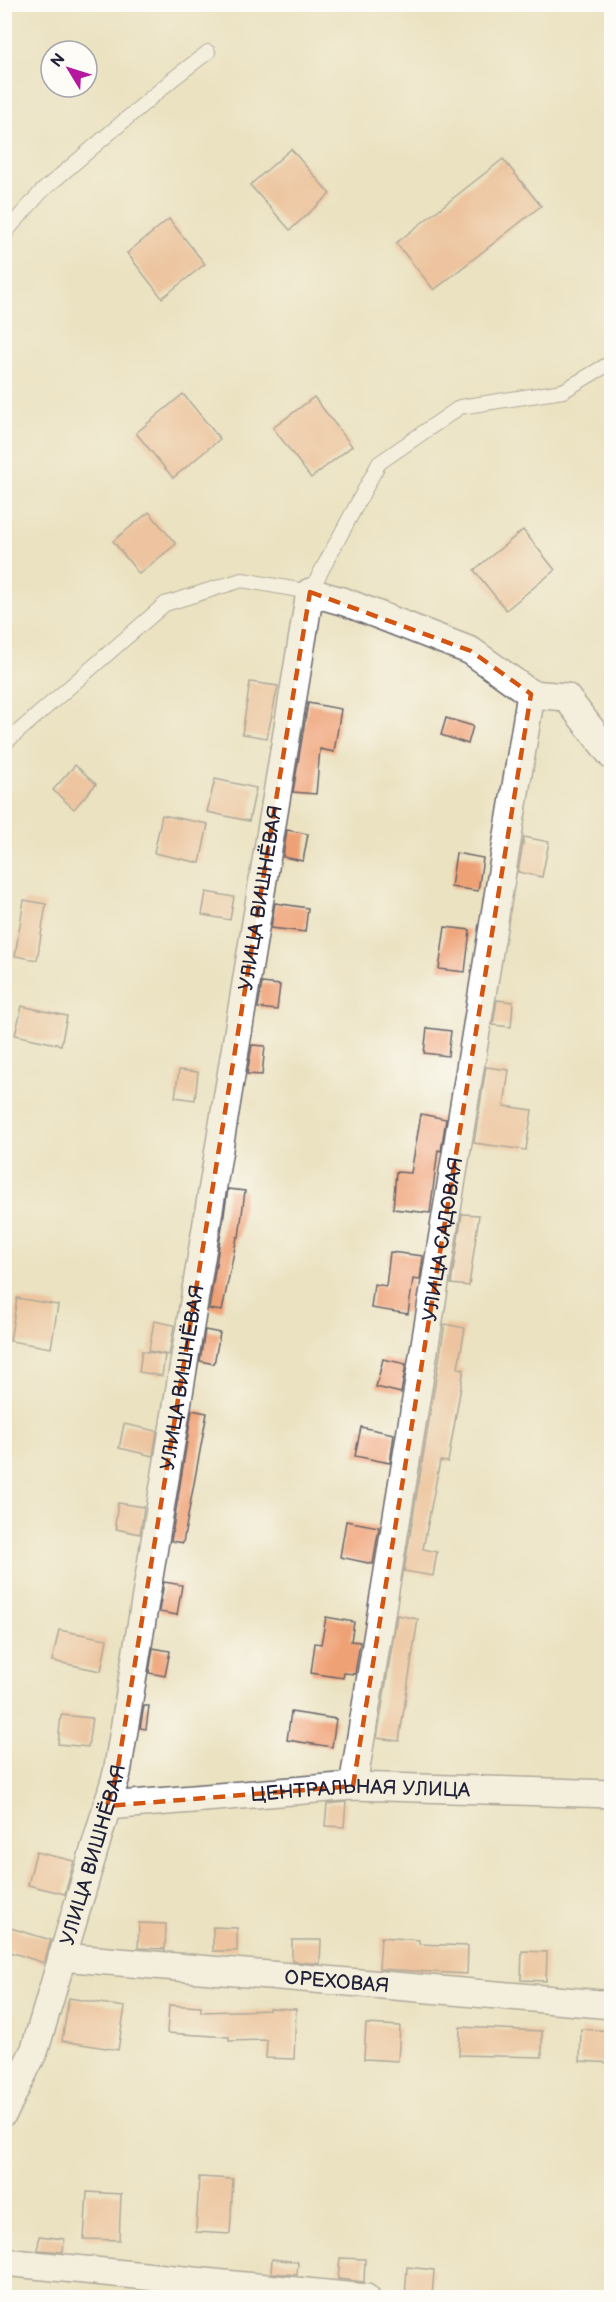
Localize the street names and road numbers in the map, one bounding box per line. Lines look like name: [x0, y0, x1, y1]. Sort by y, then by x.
street label: УЛИЦА ВИШНЁВАЯ: [234, 803, 288, 992]
street label: УЛИЦА САДОВАЯ: [418, 1155, 468, 1323]
street label: УЛИЦА ВИШНЁВАЯ: [156, 1283, 210, 1472]
street label: УЛИЦА ВИШНЁВАЯ: [55, 1763, 131, 1948]
street label: ЦЕНТРАЛЬНАЯ УЛИЦА: [250, 1775, 471, 1807]
street label: ОРЕХОВАЯ: [284, 1965, 390, 1999]

